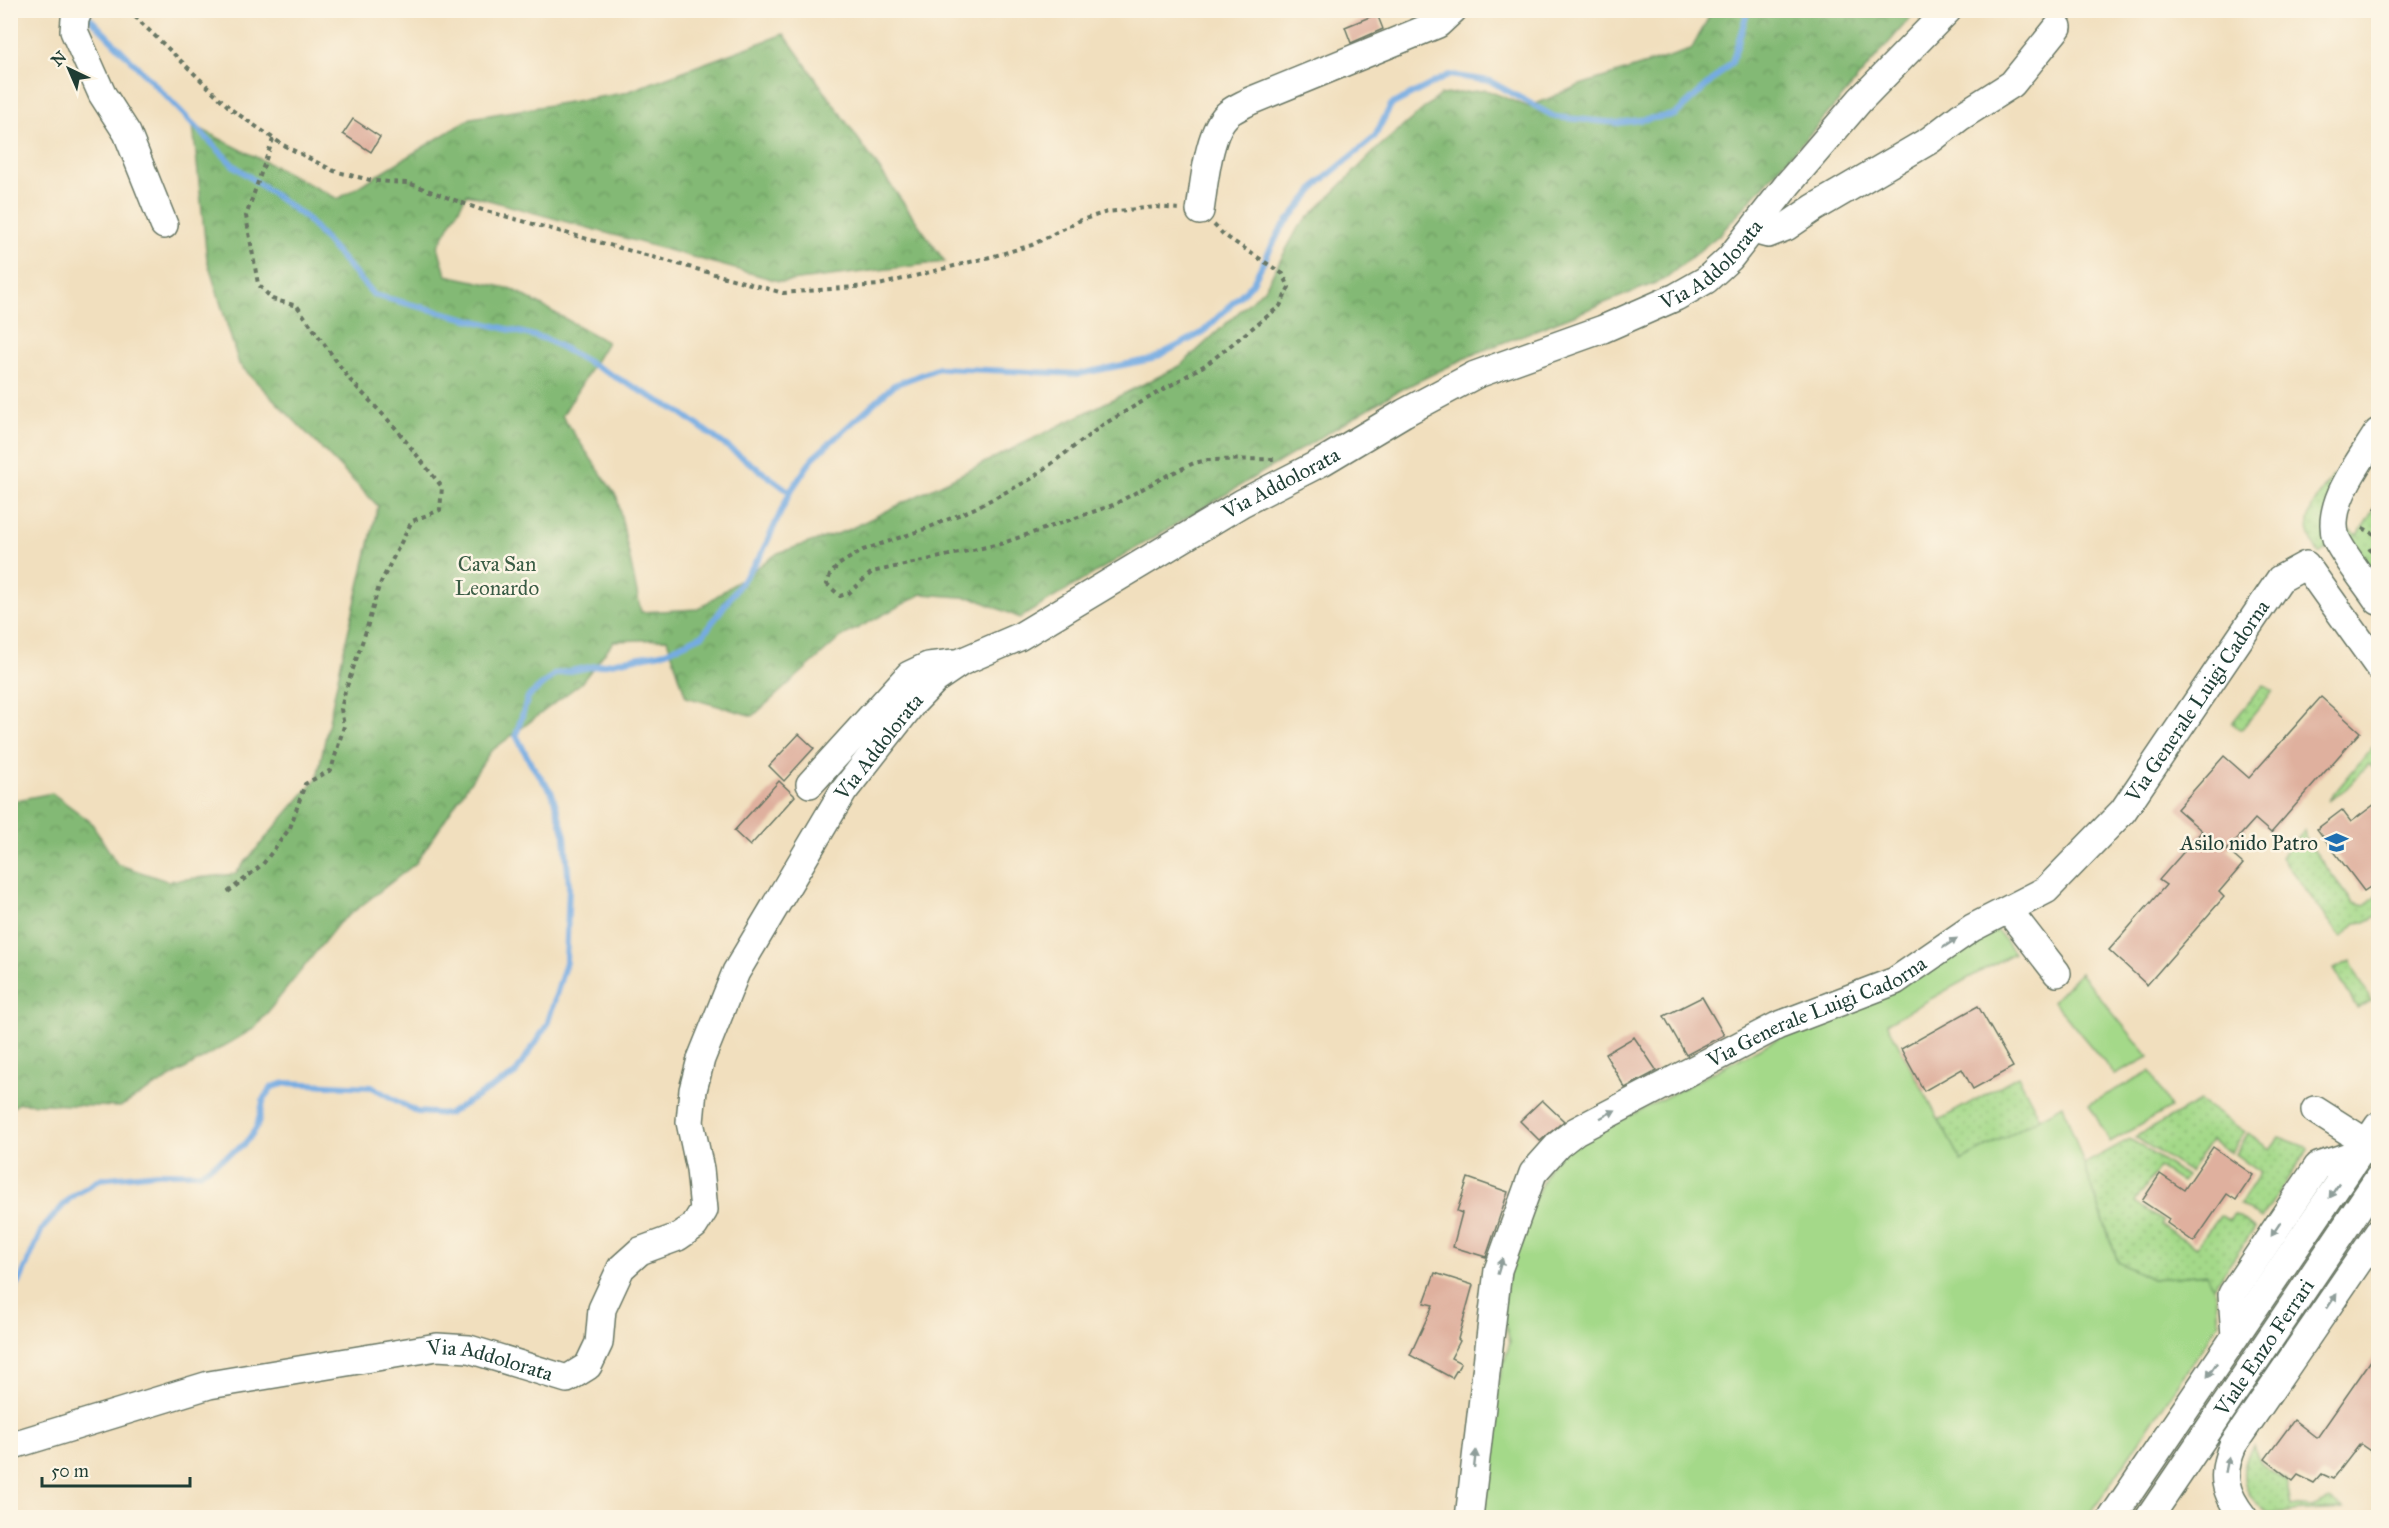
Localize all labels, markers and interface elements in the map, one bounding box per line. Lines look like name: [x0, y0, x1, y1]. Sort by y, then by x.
north arrow: [39, 39, 99, 99]
text: N: [47, 47, 71, 70]
street label: Via Addolorata: [1655, 214, 1768, 316]
street label: Via Addolorata: [1217, 441, 1345, 525]
park label: Cava San Leonardo: [455, 551, 539, 601]
street label: Via Generale Luigi Cadorna: [2119, 595, 2275, 808]
street label: Via Addolorata: [828, 687, 929, 806]
place label: Asilo nido Patro: [2179, 830, 2318, 856]
school or university icon: Asilo nido Patro: [2323, 830, 2349, 856]
one-way arrow: [1942, 937, 1958, 949]
street label: Via Generale Luigi Cadorna: [1702, 950, 1931, 1074]
one-way arrow: [1600, 1109, 1617, 1119]
one-way arrow: [2328, 1183, 2340, 1199]
one-way arrow: [2270, 1221, 2281, 1238]
one-way arrow: [1496, 1257, 1506, 1275]
street label: Viale Enzo Ferrari: [2208, 1274, 2320, 1422]
one-way arrow: [2326, 1294, 2338, 1310]
street label: Via Addolorata: [424, 1333, 556, 1387]
one-way arrow: [2207, 1362, 2218, 1378]
scale bar: [42, 1450, 190, 1488]
one-way arrow: [1470, 1450, 1480, 1469]
one-way arrow: [2223, 1455, 2232, 1474]
text: 50 m: [51, 1460, 89, 1482]

